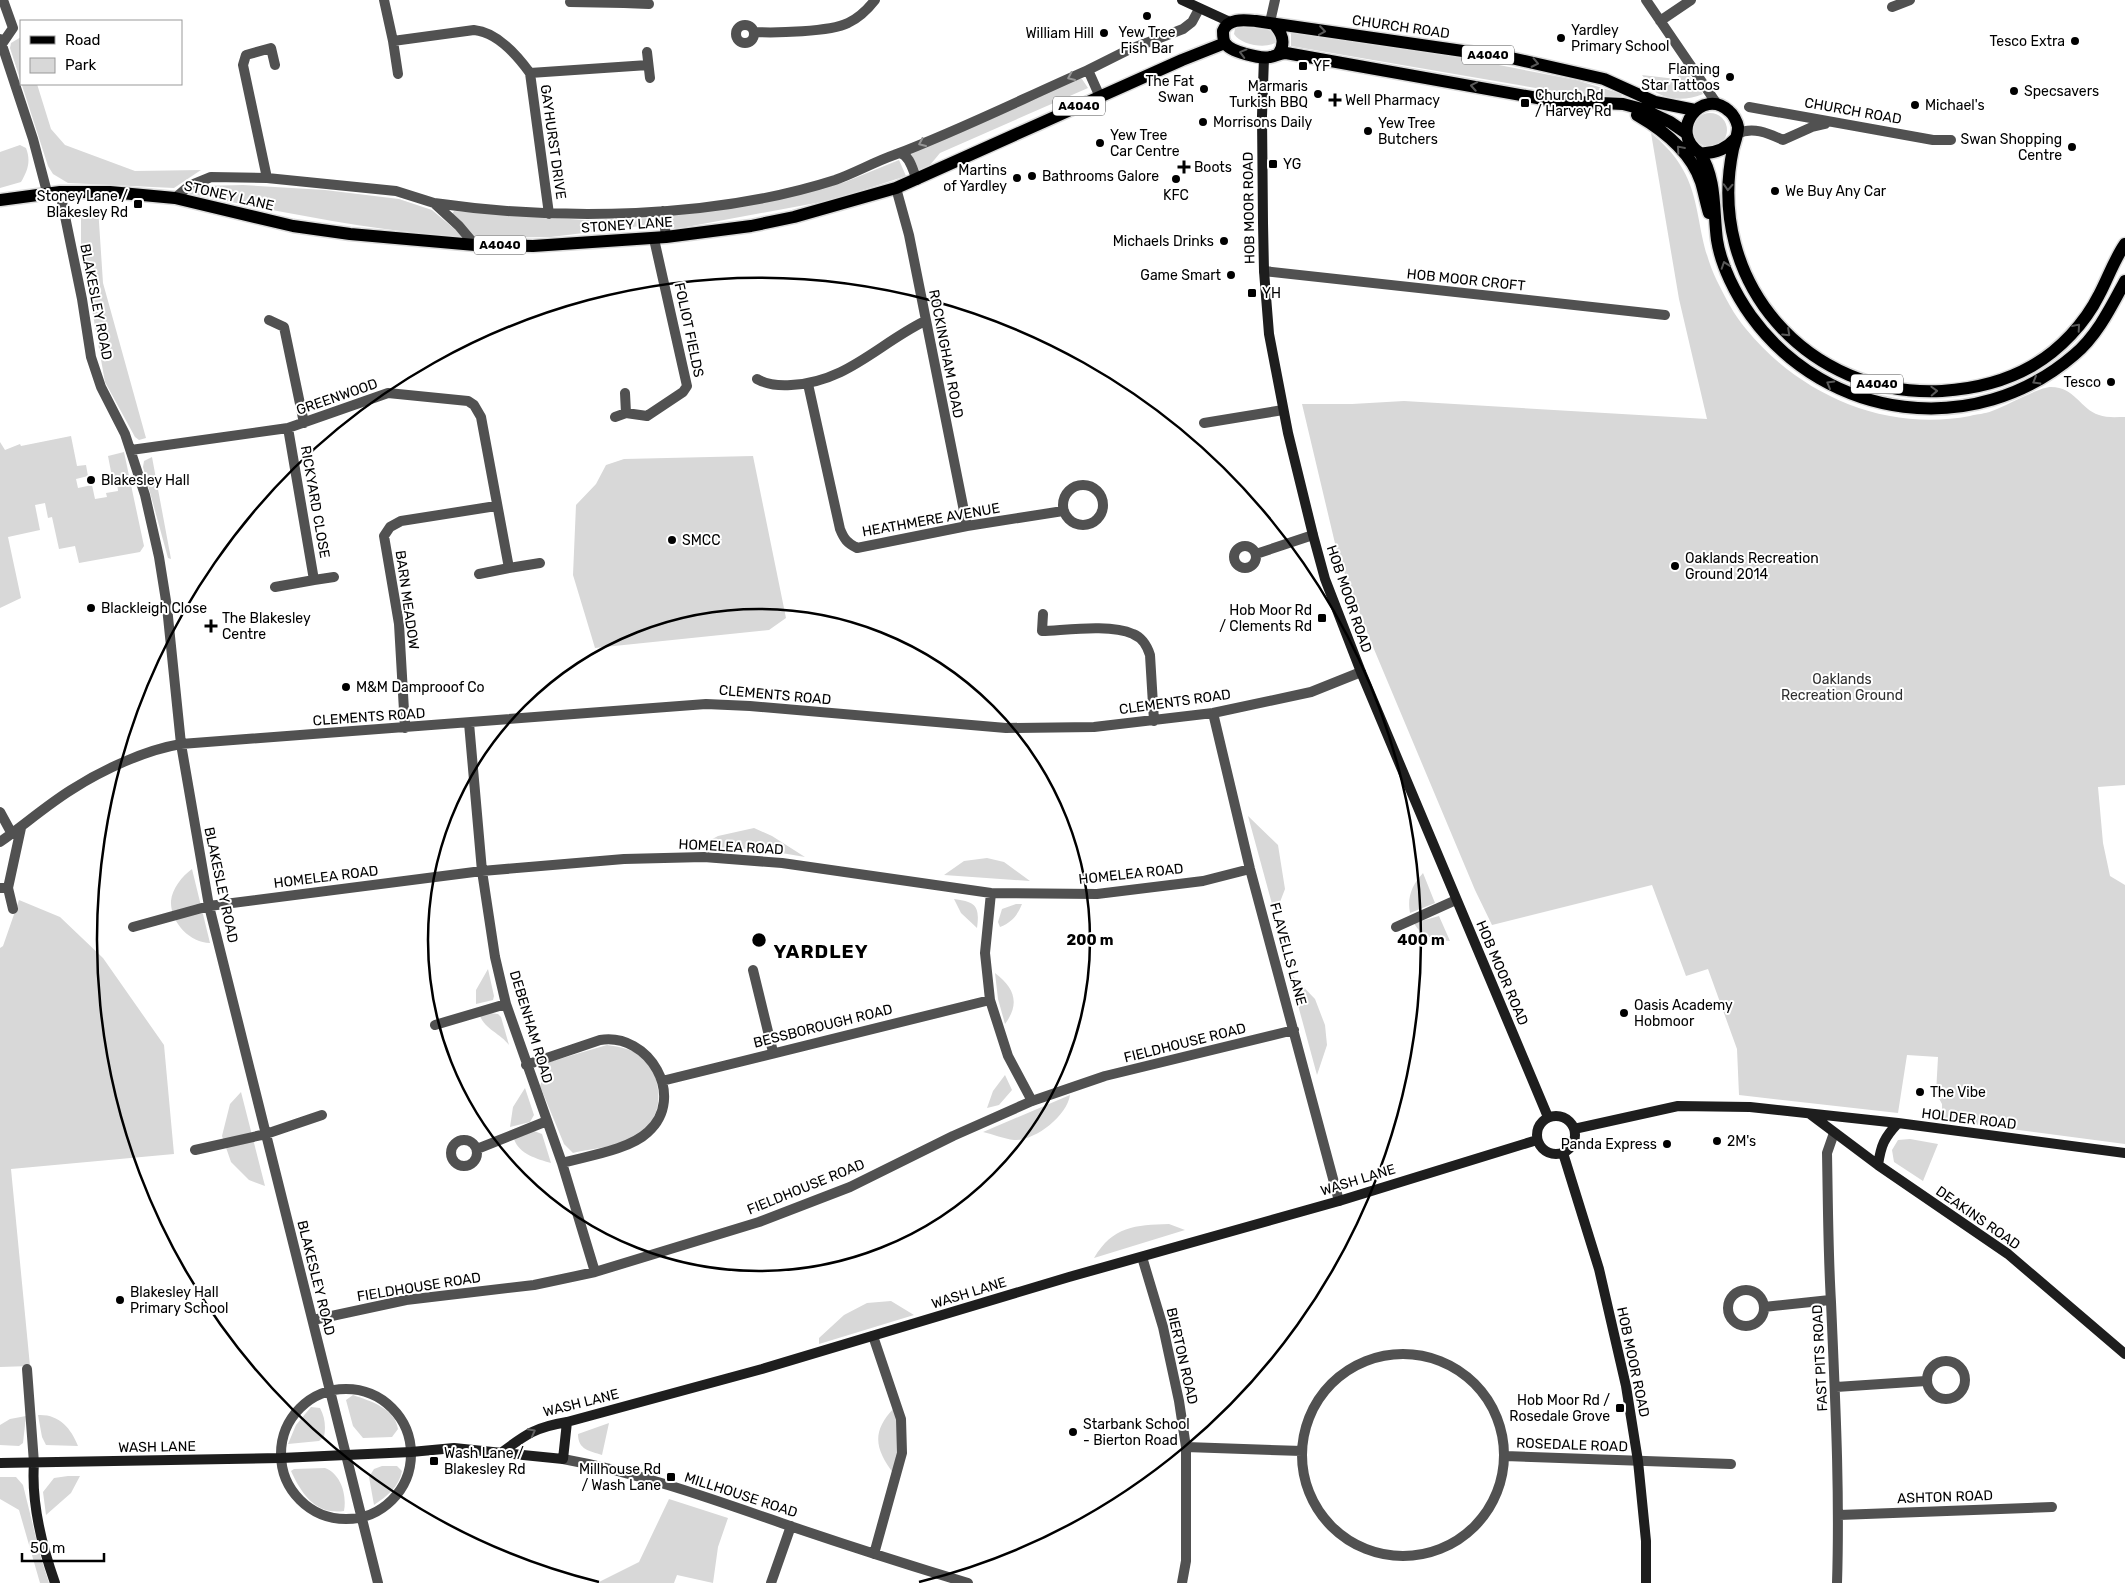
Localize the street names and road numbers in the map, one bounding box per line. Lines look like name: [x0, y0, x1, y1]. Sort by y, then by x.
street label: CHURCH ROAD: [1351, 12, 1451, 42]
road number: A4040: [1462, 46, 1514, 64]
street label: GAYHURST DRIVE: [537, 83, 569, 201]
street label: CHURCH ROAD: [1803, 94, 1903, 128]
road number: A4040: [1053, 96, 1105, 115]
street label: HOB MOOR ROAD: [1240, 152, 1258, 264]
street label: STONEY LANE: [182, 177, 276, 215]
street label: STONEY LANE: [581, 213, 673, 237]
road number: A4040: [474, 236, 526, 254]
street label: BLAKESLEY ROAD: [76, 242, 116, 362]
street label: HOB MOOR CROFT: [1406, 265, 1526, 295]
street label: FOLIOT FIELDS: [671, 281, 707, 379]
street label: ROCKINGHAM ROAD: [925, 288, 967, 420]
road number: A4040: [1851, 374, 1903, 394]
street label: GREENWOOD: [294, 375, 380, 419]
street label: RICKYARD CLOSE: [297, 444, 333, 560]
street label: HEATHMERE AVENUE: [861, 500, 1001, 540]
street label: HOB MOOR ROAD: [1323, 543, 1375, 655]
street label: BARN MEADOW: [392, 549, 422, 651]
street label: CLEMENTS ROAD: [718, 682, 832, 708]
street label: CLEMENTS ROAD: [1118, 686, 1232, 718]
street label: CLEMENTS ROAD: [312, 705, 426, 729]
street label: BLAKESLEY ROAD: [200, 825, 242, 945]
street label: HOMELEA ROAD: [678, 836, 784, 858]
street label: HOMELEA ROAD: [1078, 860, 1184, 888]
street label: HOMELEA ROAD: [273, 862, 379, 892]
street label: FLAVELLS LANE: [1266, 901, 1310, 1007]
street label: HOB MOOR ROAD: [1472, 918, 1532, 1028]
street label: DEBENHAM ROAD: [506, 969, 556, 1085]
street label: BESSBOROUGH ROAD: [752, 1000, 894, 1052]
street label: FIELDHOUSE ROAD: [1122, 1020, 1248, 1066]
street label: HOLDER ROAD: [1921, 1105, 2017, 1133]
street label: FIELDHOUSE ROAD: [745, 1156, 867, 1218]
street label: WASH LANE: [1318, 1161, 1398, 1199]
street label: DEAKINS ROAD: [1933, 1183, 2023, 1253]
street label: BLAKESLEY ROAD: [293, 1219, 339, 1337]
street label: FIELDHOUSE ROAD: [356, 1269, 482, 1305]
street label: WASH LANE: [929, 1274, 1009, 1312]
street label: FAST PITS ROAD: [1809, 1304, 1831, 1412]
street label: HOB MOOR ROAD: [1613, 1305, 1653, 1419]
street label: BIERTON ROAD: [1163, 1306, 1201, 1406]
street label: WASH LANE: [541, 1385, 621, 1421]
street label: ROSEDALE ROAD: [1516, 1435, 1628, 1455]
street label: WASH LANE: [118, 1438, 196, 1456]
street label: MILLHOUSE ROAD: [682, 1469, 800, 1521]
street label: ASHTON ROAD: [1897, 1487, 1993, 1507]

